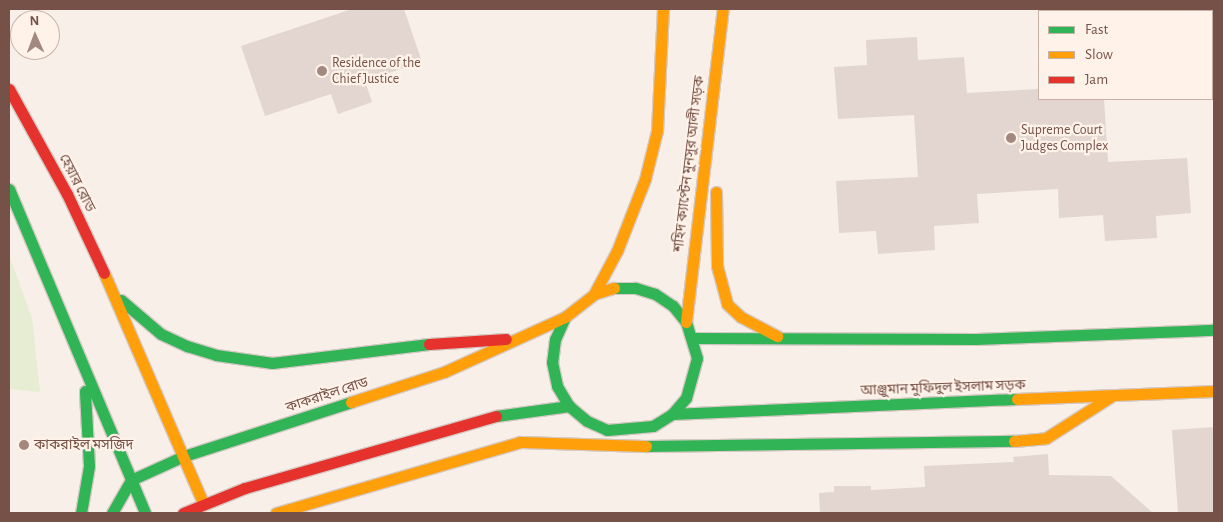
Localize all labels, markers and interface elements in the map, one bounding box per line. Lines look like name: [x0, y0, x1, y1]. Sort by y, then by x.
north arrow: [10, 10, 60, 60]
legend: [1038, 10, 1213, 100]
text: N: [29, 14, 40, 28]
text: Fast: [1085, 22, 1108, 37]
text: Slow: [1085, 47, 1113, 62]
place label: Residence of the Chief Justice: [332, 55, 421, 88]
marker: Residence of the Chief Justice: [316, 65, 328, 77]
text: Jam: [1085, 72, 1108, 87]
street label: শহিদ ক্যাপ্টেন মুনসুর আলী সড়ক: [670, 75, 708, 253]
place label: Supreme Court Judges Complex: [1021, 122, 1108, 154]
marker: Supreme Court Judges Complex: [1005, 132, 1017, 144]
street label: হেয়ার রোড: [55, 151, 99, 215]
street label: কাকরাইল রোড: [284, 374, 370, 416]
street label: আঞ্জুমান মুফিদুল ইসলাম সড়ক: [860, 377, 1026, 399]
place label: কাকরাইল মসজিদ: [34, 437, 133, 453]
marker: কাকরাইল মসজিদ: [18, 439, 30, 451]

